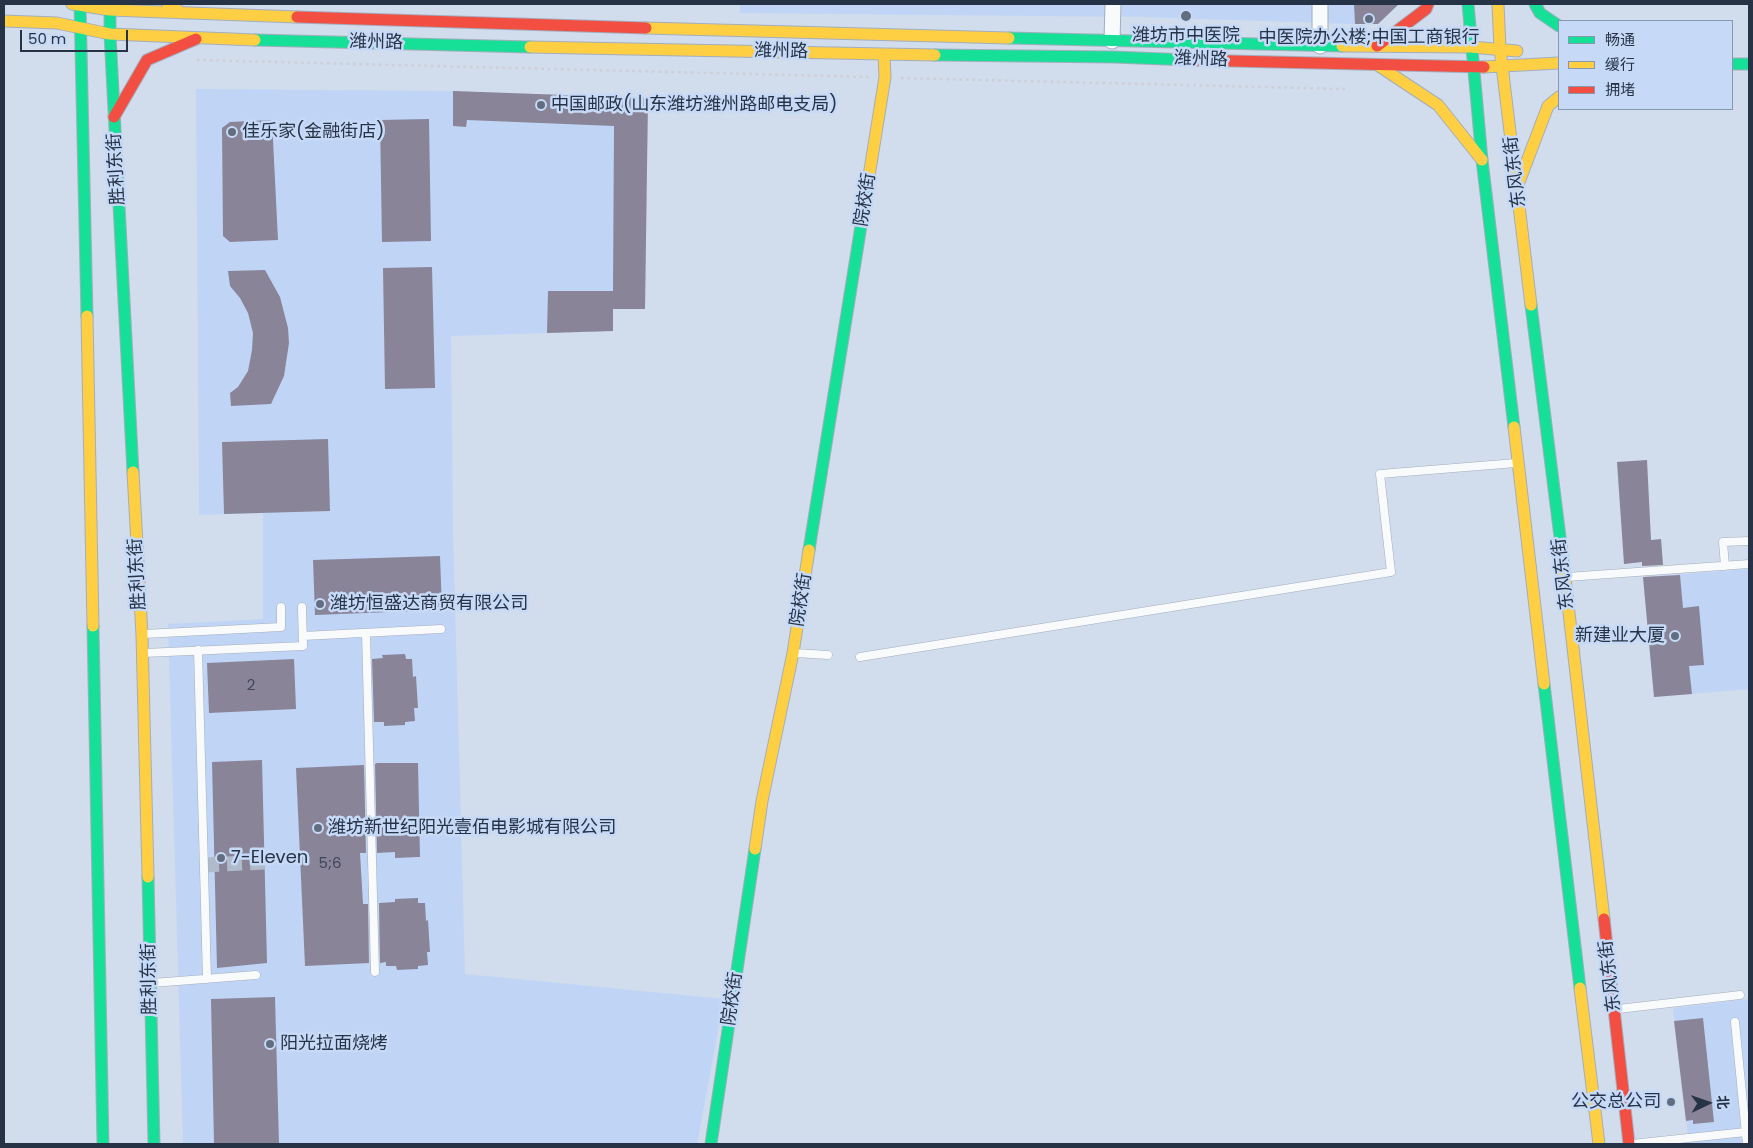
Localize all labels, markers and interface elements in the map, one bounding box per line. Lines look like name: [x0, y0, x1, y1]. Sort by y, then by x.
marker: 潍坊市中医院: [1179, 9, 1193, 23]
marker: 中医院办公楼;中国工商银行: [1363, 13, 1375, 25]
scale bar: [22, 20, 130, 52]
legend: [1558, 20, 1733, 110]
place label: 潍坊市中医院: [1132, 25, 1240, 47]
place label: 中医院办公楼;中国工商银行: [1259, 27, 1479, 49]
text: 50 m: [28, 28, 66, 49]
text: 畅通: [1605, 29, 1635, 50]
street label: 潍州路: [349, 32, 403, 54]
street label: 潍州路: [754, 41, 808, 63]
street label: 潍州路: [1174, 48, 1228, 72]
text: 缓行: [1605, 54, 1635, 75]
text: 拥堵: [1605, 79, 1635, 100]
place label: 中国邮政(山东潍坊潍州路邮电支局): [551, 94, 837, 116]
marker: 中国邮政(山东潍坊潍州路邮电支局): [535, 99, 547, 111]
place label: 佳乐家(金融街店): [242, 121, 384, 143]
marker: 佳乐家(金融街店): [226, 126, 238, 138]
street label: 胜利东街: [104, 132, 130, 206]
street label: 东风东街: [1501, 135, 1531, 209]
street label: 院校街: [851, 172, 881, 228]
street label: 胜利东街: [125, 537, 151, 611]
street label: 东风东街: [1549, 537, 1579, 611]
street label: 院校街: [787, 572, 817, 628]
place label: 潍坊恒盛达商贸有限公司: [330, 593, 528, 615]
marker: 潍坊恒盛达商贸有限公司: [314, 598, 326, 610]
place label: 新建业大厦: [1575, 625, 1665, 647]
marker: 新建业大厦: [1669, 630, 1681, 642]
house number: 2: [247, 677, 255, 695]
place label: 潍坊新世纪阳光壹佰电影城有限公司: [328, 817, 616, 839]
marker: 潍坊新世纪阳光壹佰电影城有限公司: [312, 822, 324, 834]
place label: 7-Eleven: [231, 847, 308, 869]
marker: 7-Eleven: [215, 852, 227, 864]
house number: 5;6: [319, 855, 341, 873]
street label: 东风东街: [1596, 939, 1626, 1013]
street label: 胜利东街: [139, 943, 161, 1015]
street label: 院校街: [719, 971, 747, 1027]
place label: 阳光拉面烧烤: [280, 1033, 388, 1055]
marker: 阳光拉面烧烤: [264, 1038, 276, 1050]
north arrow: [1683, 1078, 1733, 1128]
place label: 公交总公司: [1571, 1091, 1661, 1113]
text: 北: [1713, 1095, 1733, 1110]
marker: 公交总公司: [1665, 1096, 1677, 1108]

